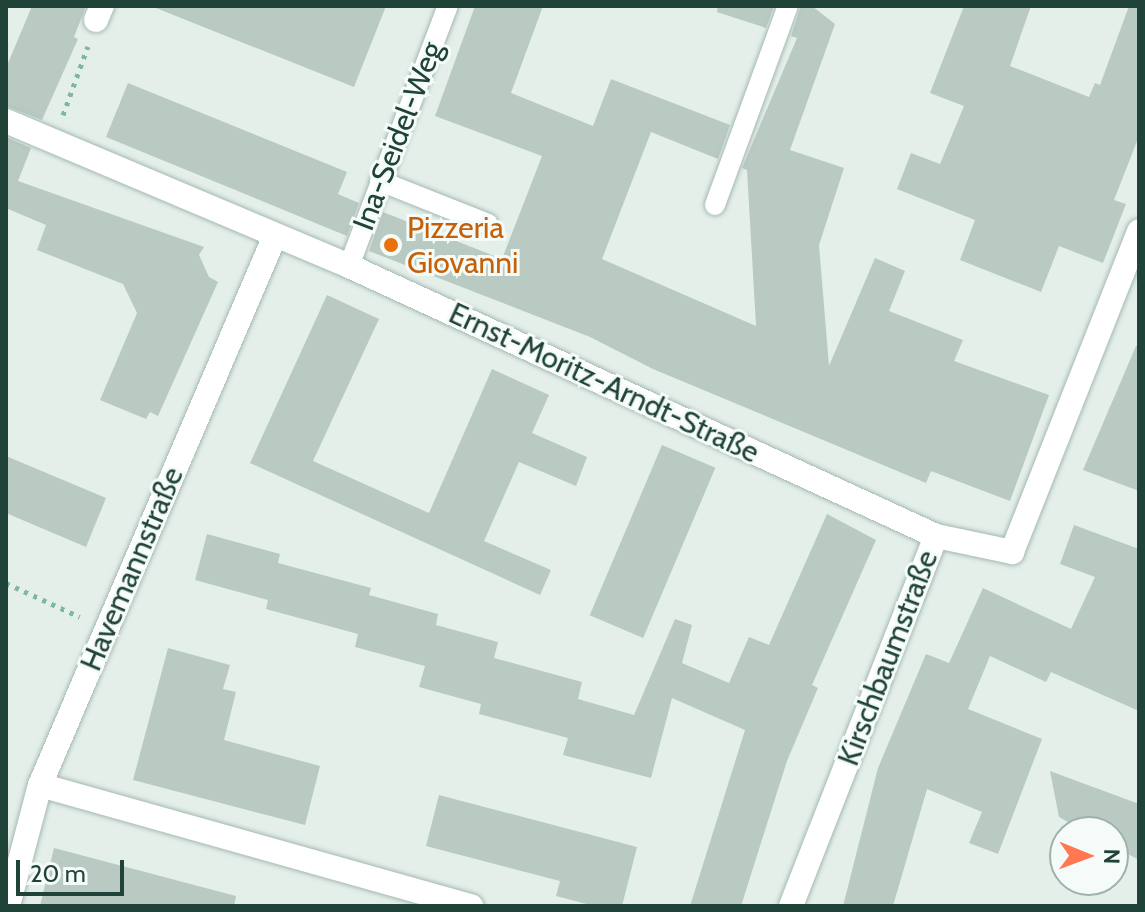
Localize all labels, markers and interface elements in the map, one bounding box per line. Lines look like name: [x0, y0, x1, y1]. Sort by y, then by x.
street label: Ina-Seidel-Weg: [346, 37, 450, 235]
place label: Pizzeria Giovanni: [407, 210, 518, 280]
marker: Pizzeria Giovanni: [382, 236, 400, 254]
street label: Ernst-Moritz-Arndt-Straße: [443, 295, 765, 471]
street label: Havemannstraße: [73, 462, 191, 676]
street label: Kirschbaumstraße: [830, 545, 946, 771]
north arrow: [1049, 816, 1129, 896]
scale bar: [20, 844, 128, 894]
text: N: [1098, 848, 1125, 864]
text: 20 m: [30, 859, 86, 888]

